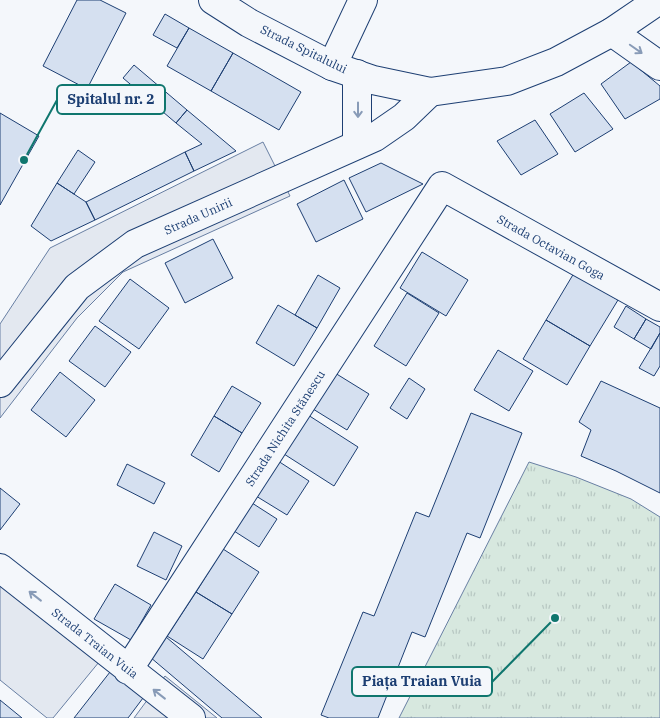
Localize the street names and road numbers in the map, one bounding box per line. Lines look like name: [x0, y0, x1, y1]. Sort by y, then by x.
street label: Strada Spitalului: [258, 22, 350, 77]
street label: Strada Unirii: [162, 194, 235, 238]
street label: Strada Octavian Goga: [495, 211, 608, 283]
street label: Strada Nichita Stănescu: [242, 367, 328, 489]
street label: Strada Traian Vuia: [49, 605, 142, 682]

